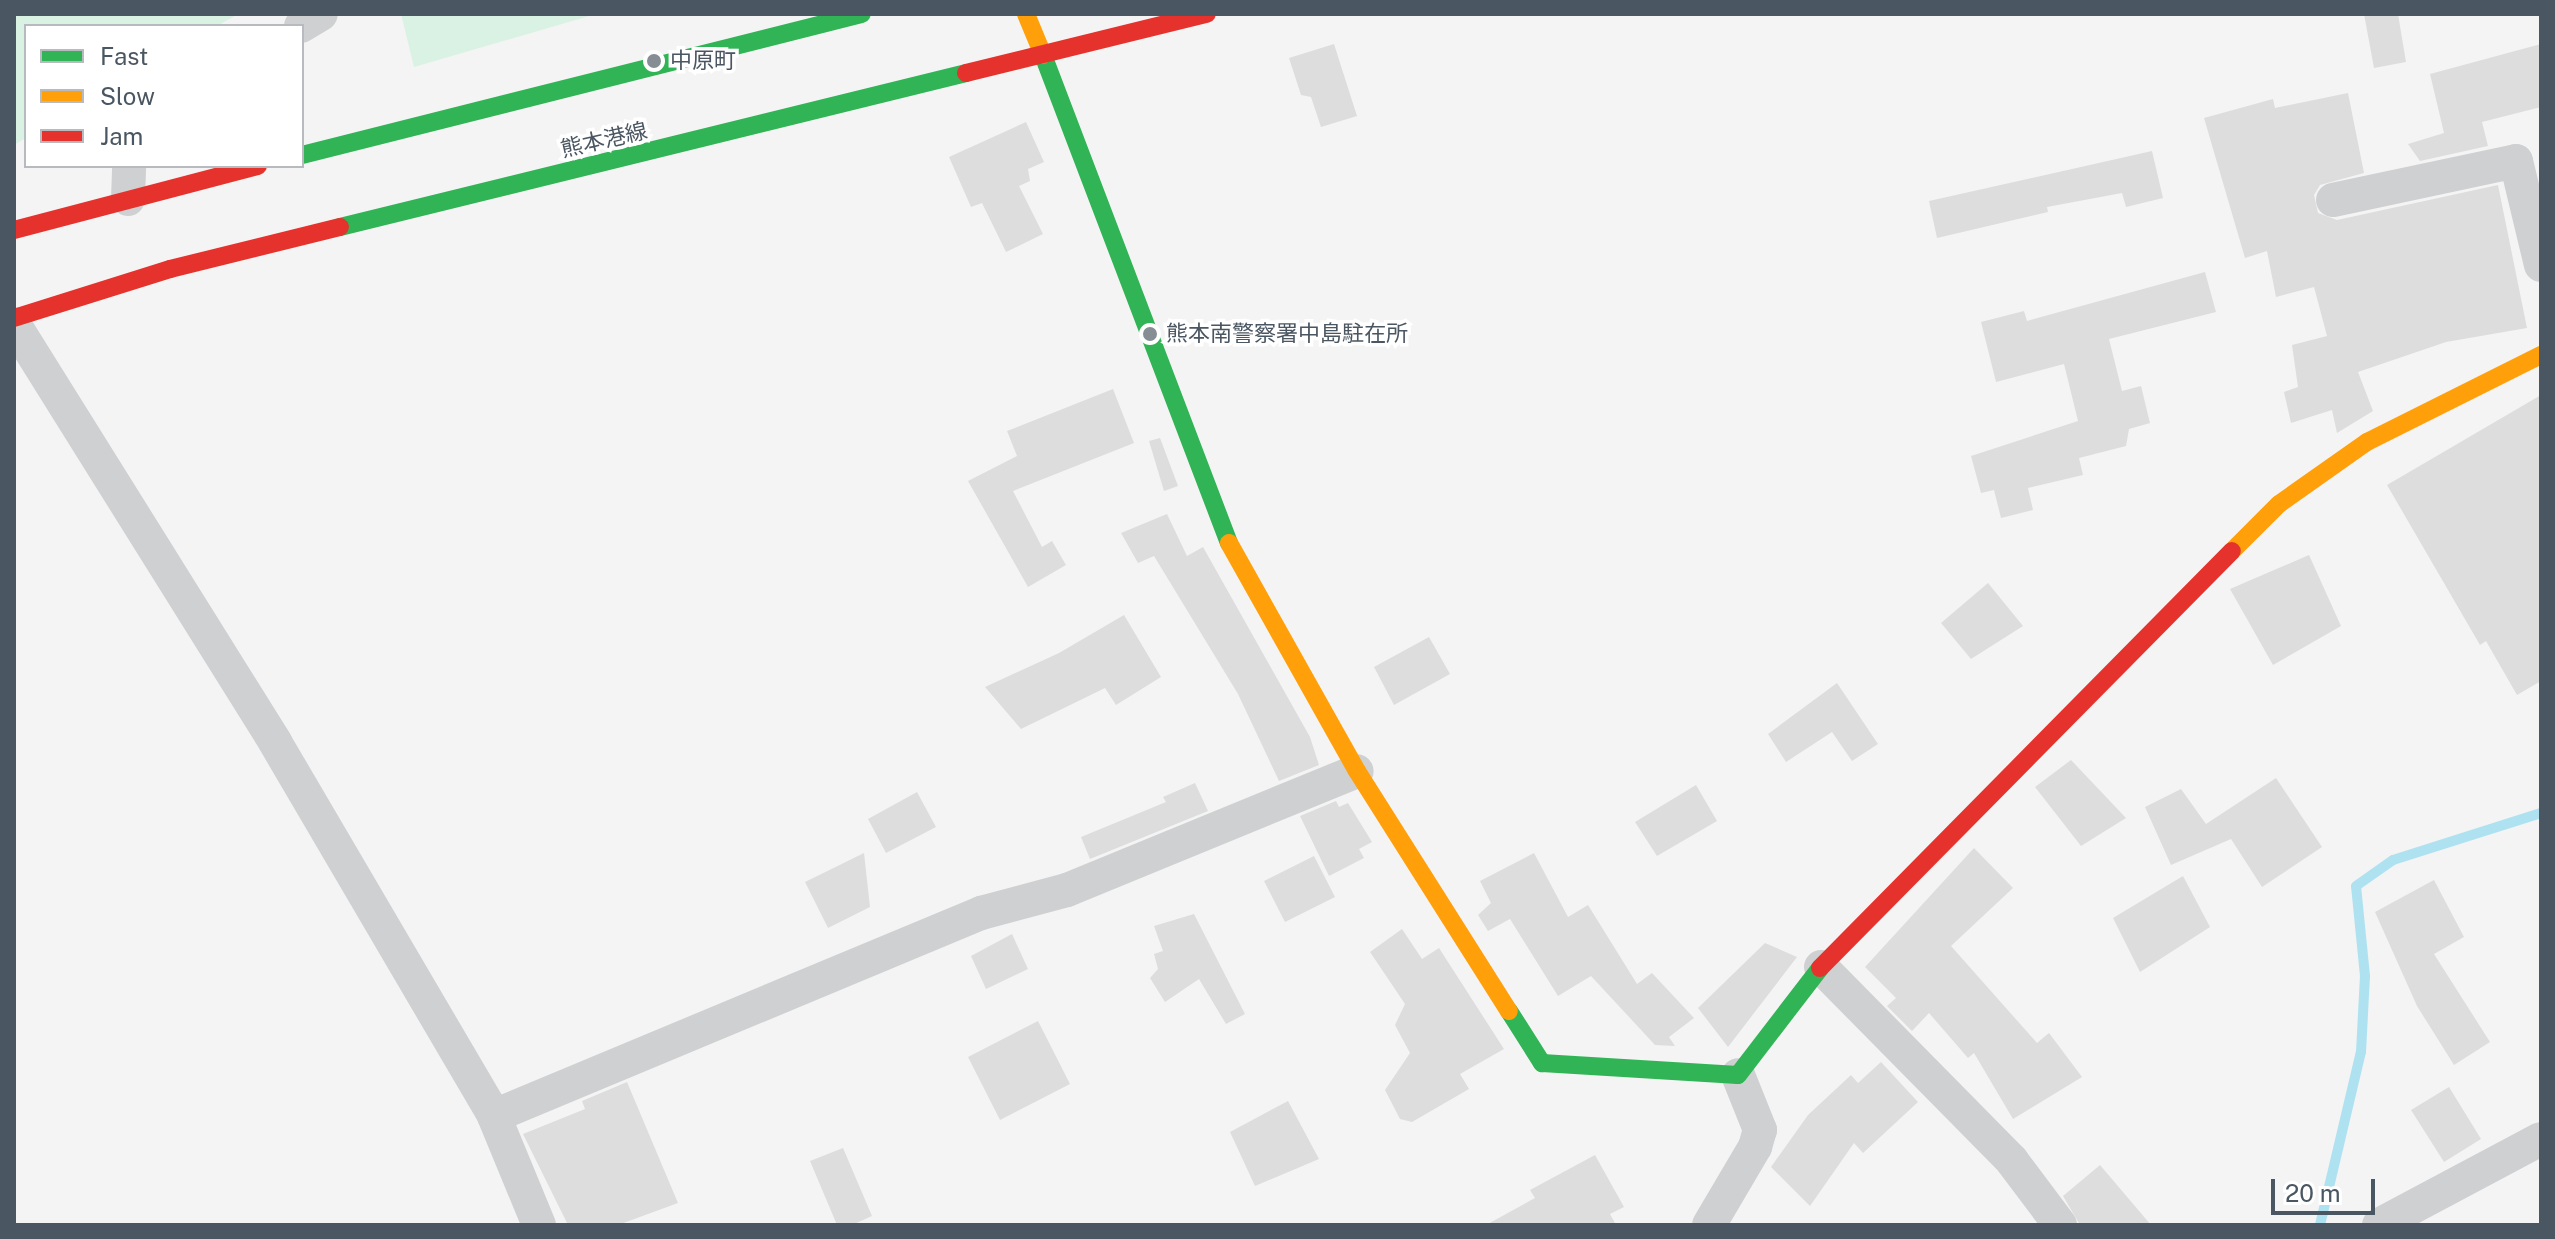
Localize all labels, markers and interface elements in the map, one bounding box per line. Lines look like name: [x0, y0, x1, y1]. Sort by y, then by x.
legend: [24, 24, 304, 168]
text: Fast: [100, 42, 148, 70]
place label: 中原町: [670, 48, 736, 74]
marker: 中原町: [645, 52, 663, 70]
text: Slow: [100, 82, 155, 110]
street label: 熊本港線: [558, 117, 650, 163]
text: Jam: [100, 122, 143, 150]
place label: 熊本南警察署中島駐在所: [1166, 321, 1408, 347]
marker: 熊本南警察署中島駐在所: [1141, 325, 1159, 343]
scale bar: [2275, 1163, 2379, 1213]
text: 20 m: [2285, 1179, 2341, 1207]

